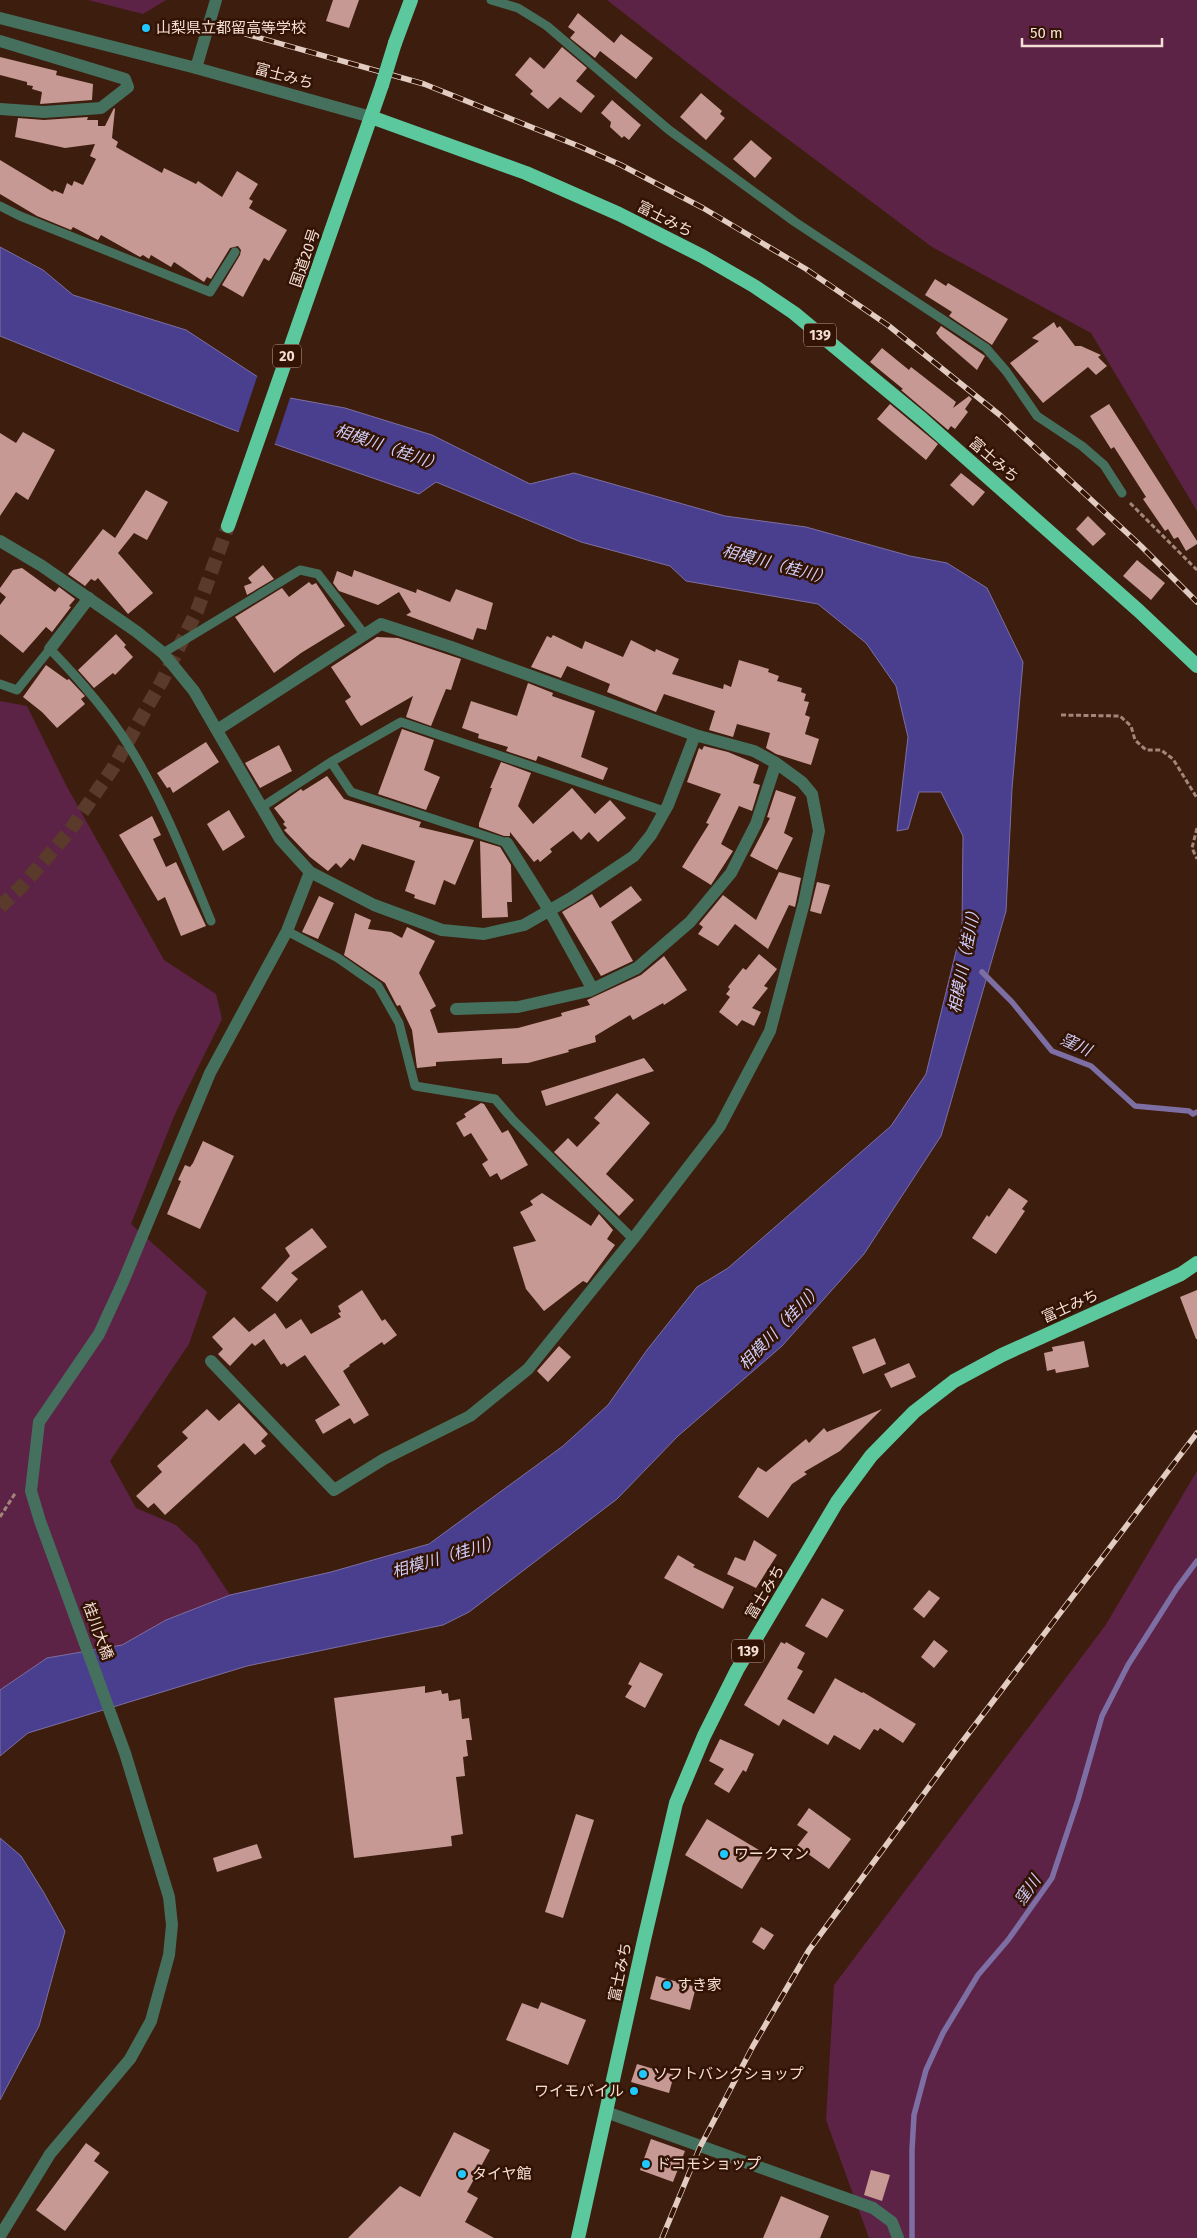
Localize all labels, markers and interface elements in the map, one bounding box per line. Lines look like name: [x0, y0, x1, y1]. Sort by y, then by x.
scale bar: [1022, 15, 1162, 47]
place label: 山梨県立都留高等学校: [156, 19, 306, 37]
marker: 山梨県立都留高等学校: [140, 22, 152, 34]
text: 50 m: [1030, 24, 1063, 42]
street label: 富士みち: [253, 60, 315, 92]
street label: 富士みち: [634, 197, 696, 241]
street label: 国道20号: [287, 226, 323, 290]
road number: 139: [804, 324, 836, 346]
road number: 20: [273, 344, 301, 368]
water label: 相模川（桂川）: [333, 420, 445, 475]
street label: 富士みち: [965, 434, 1023, 486]
water label: 相模川（桂川）: [720, 541, 833, 588]
water label: 相模川（桂川）: [944, 901, 985, 1015]
water label: 窪川: [1057, 1029, 1096, 1061]
water label: 相模川（桂川）: [735, 1279, 826, 1373]
street label: 富士みち: [1039, 1286, 1101, 1326]
water label: 相模川（桂川）: [390, 1532, 503, 1581]
street label: 富士みち: [742, 1562, 788, 1622]
street label: 桂川大橋: [79, 1600, 117, 1662]
road number: 139: [732, 1640, 764, 1662]
place label: ワークマン: [734, 1845, 809, 1863]
marker: ワークマン: [718, 1848, 730, 1860]
water label: 窪川: [1010, 1870, 1046, 1909]
street label: 富士みち: [605, 1941, 635, 2003]
place label: すき家: [677, 1976, 722, 1994]
marker: すき家: [661, 1979, 673, 1991]
place label: ソフトバンクショップ: [653, 2065, 804, 2083]
marker: ソフトバンクショップ: [637, 2068, 649, 2080]
place label: ワイモバイル: [534, 2082, 624, 2100]
marker: ワイモバイル: [628, 2085, 640, 2097]
place label: ドコモショップ: [656, 2155, 761, 2173]
marker: ドコモショップ: [640, 2158, 652, 2170]
place label: タイヤ館: [472, 2165, 532, 2183]
marker: タイヤ館: [456, 2168, 468, 2180]

